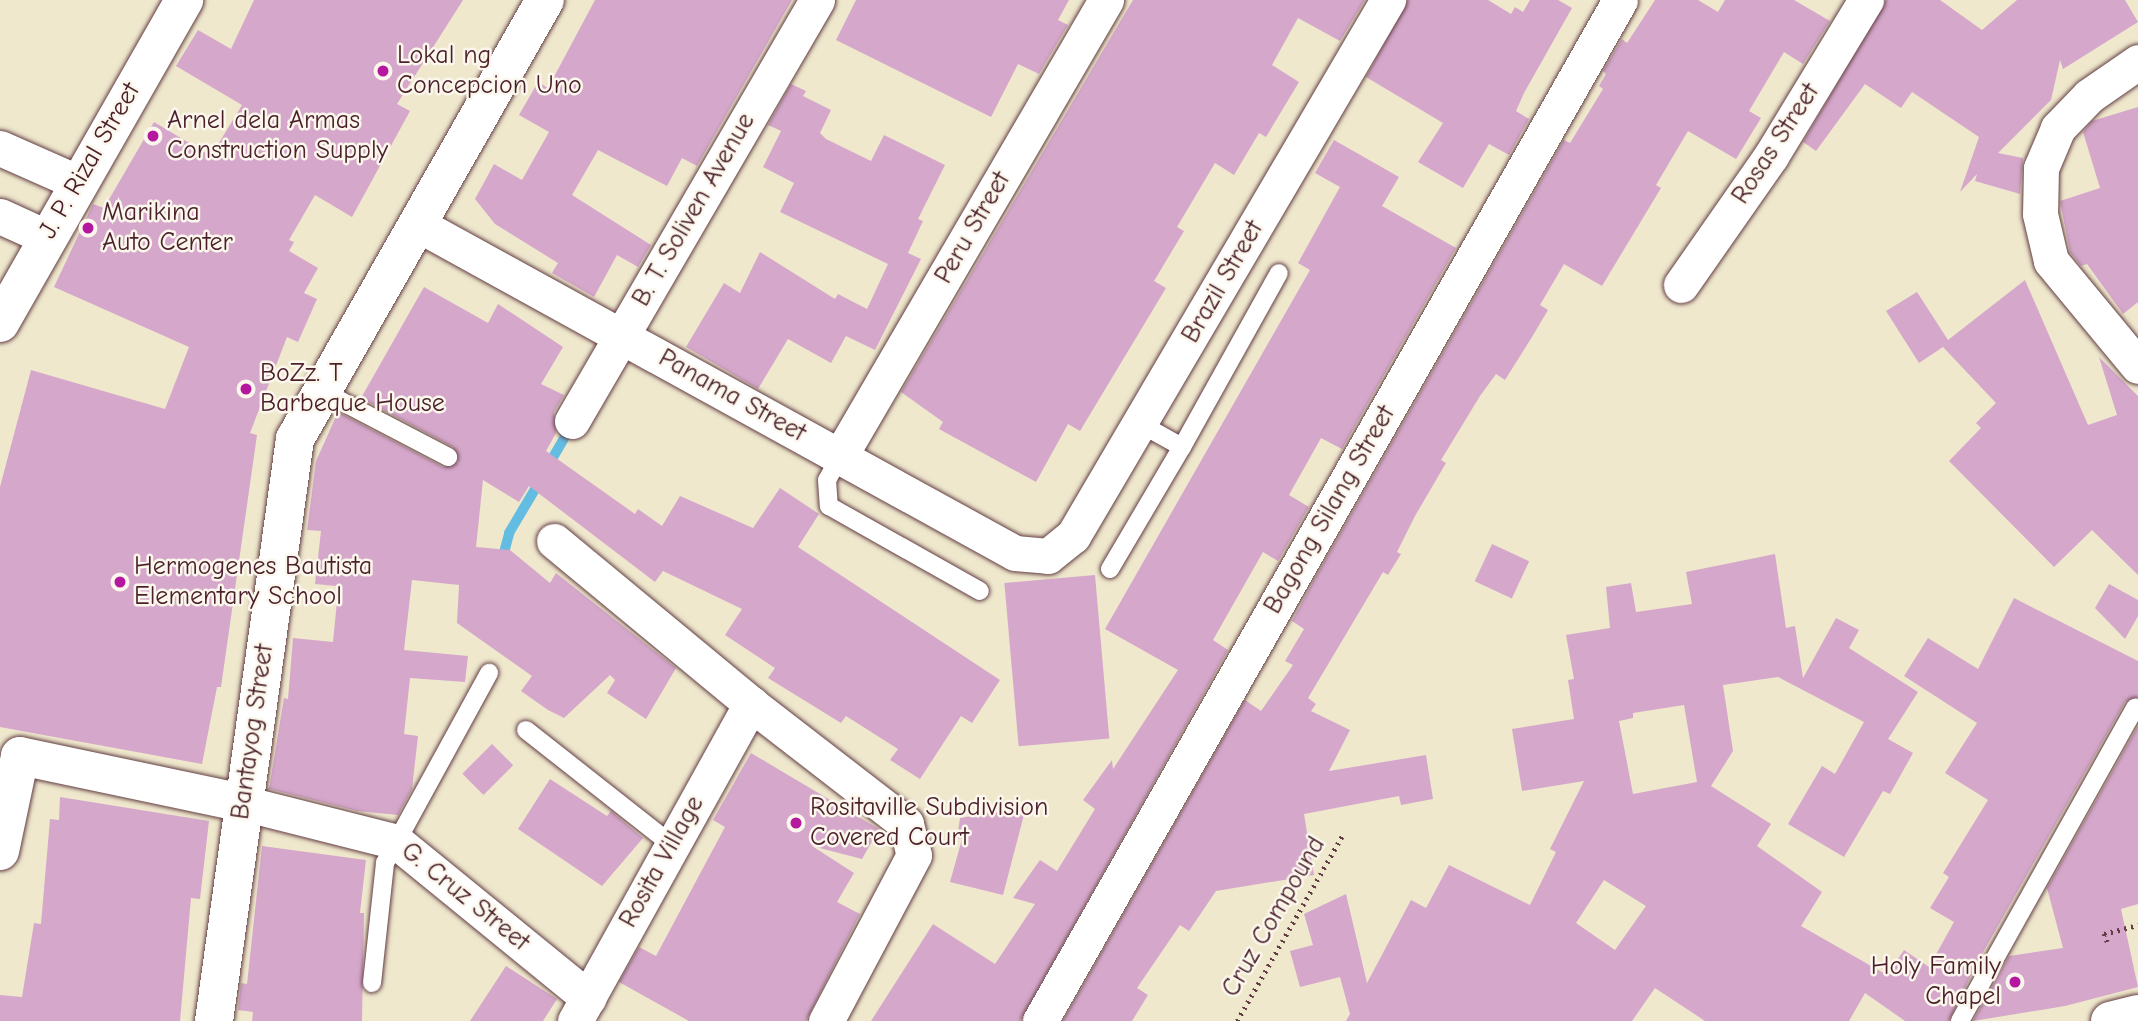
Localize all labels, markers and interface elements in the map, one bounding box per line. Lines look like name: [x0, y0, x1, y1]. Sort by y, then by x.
place label: Lokal ng Concepcion Uno: [397, 40, 582, 102]
marker: Lokal ng Concepcion Uno: [375, 63, 391, 79]
street label: J. P. Rizal Street: [33, 77, 147, 245]
street label: Rosas Street: [1725, 78, 1827, 210]
place label: Arnel dela Armas Construction Supply: [167, 105, 388, 166]
street label: B. T. Soliven Avenue: [626, 108, 762, 312]
marker: Arnel dela Armas Construction Supply: [145, 128, 161, 144]
street label: Peru Street: [929, 167, 1017, 289]
place label: Marikina Auto Center: [102, 197, 233, 258]
street label: Brazil Street: [1175, 215, 1271, 349]
marker: Marikina Auto Center: [80, 220, 96, 236]
street label: Panama Street: [653, 343, 811, 449]
place label: BoZz. T Barbeque House: [260, 358, 445, 420]
marker: BoZz. T Barbeque House: [238, 381, 254, 397]
street label: Bagong Silang Street: [1258, 400, 1402, 620]
place label: Hermogenes Bautista Elementary School: [134, 551, 372, 612]
marker: Hermogenes Bautista Elementary School: [112, 574, 128, 590]
street label: Bantayog Street: [225, 642, 281, 822]
street label: Rosita Village: [613, 791, 711, 933]
place label: Rositaville Subdivision Covered Court: [810, 792, 1048, 854]
marker: Rositaville Subdivision Covered Court: [788, 815, 804, 831]
street label: Cruz Compound: [1216, 831, 1332, 1003]
street label: G. Cruz Street: [395, 836, 535, 958]
place label: Holy Family Chapel: [1871, 951, 2001, 1012]
marker: Holy Family Chapel: [2007, 974, 2023, 990]

